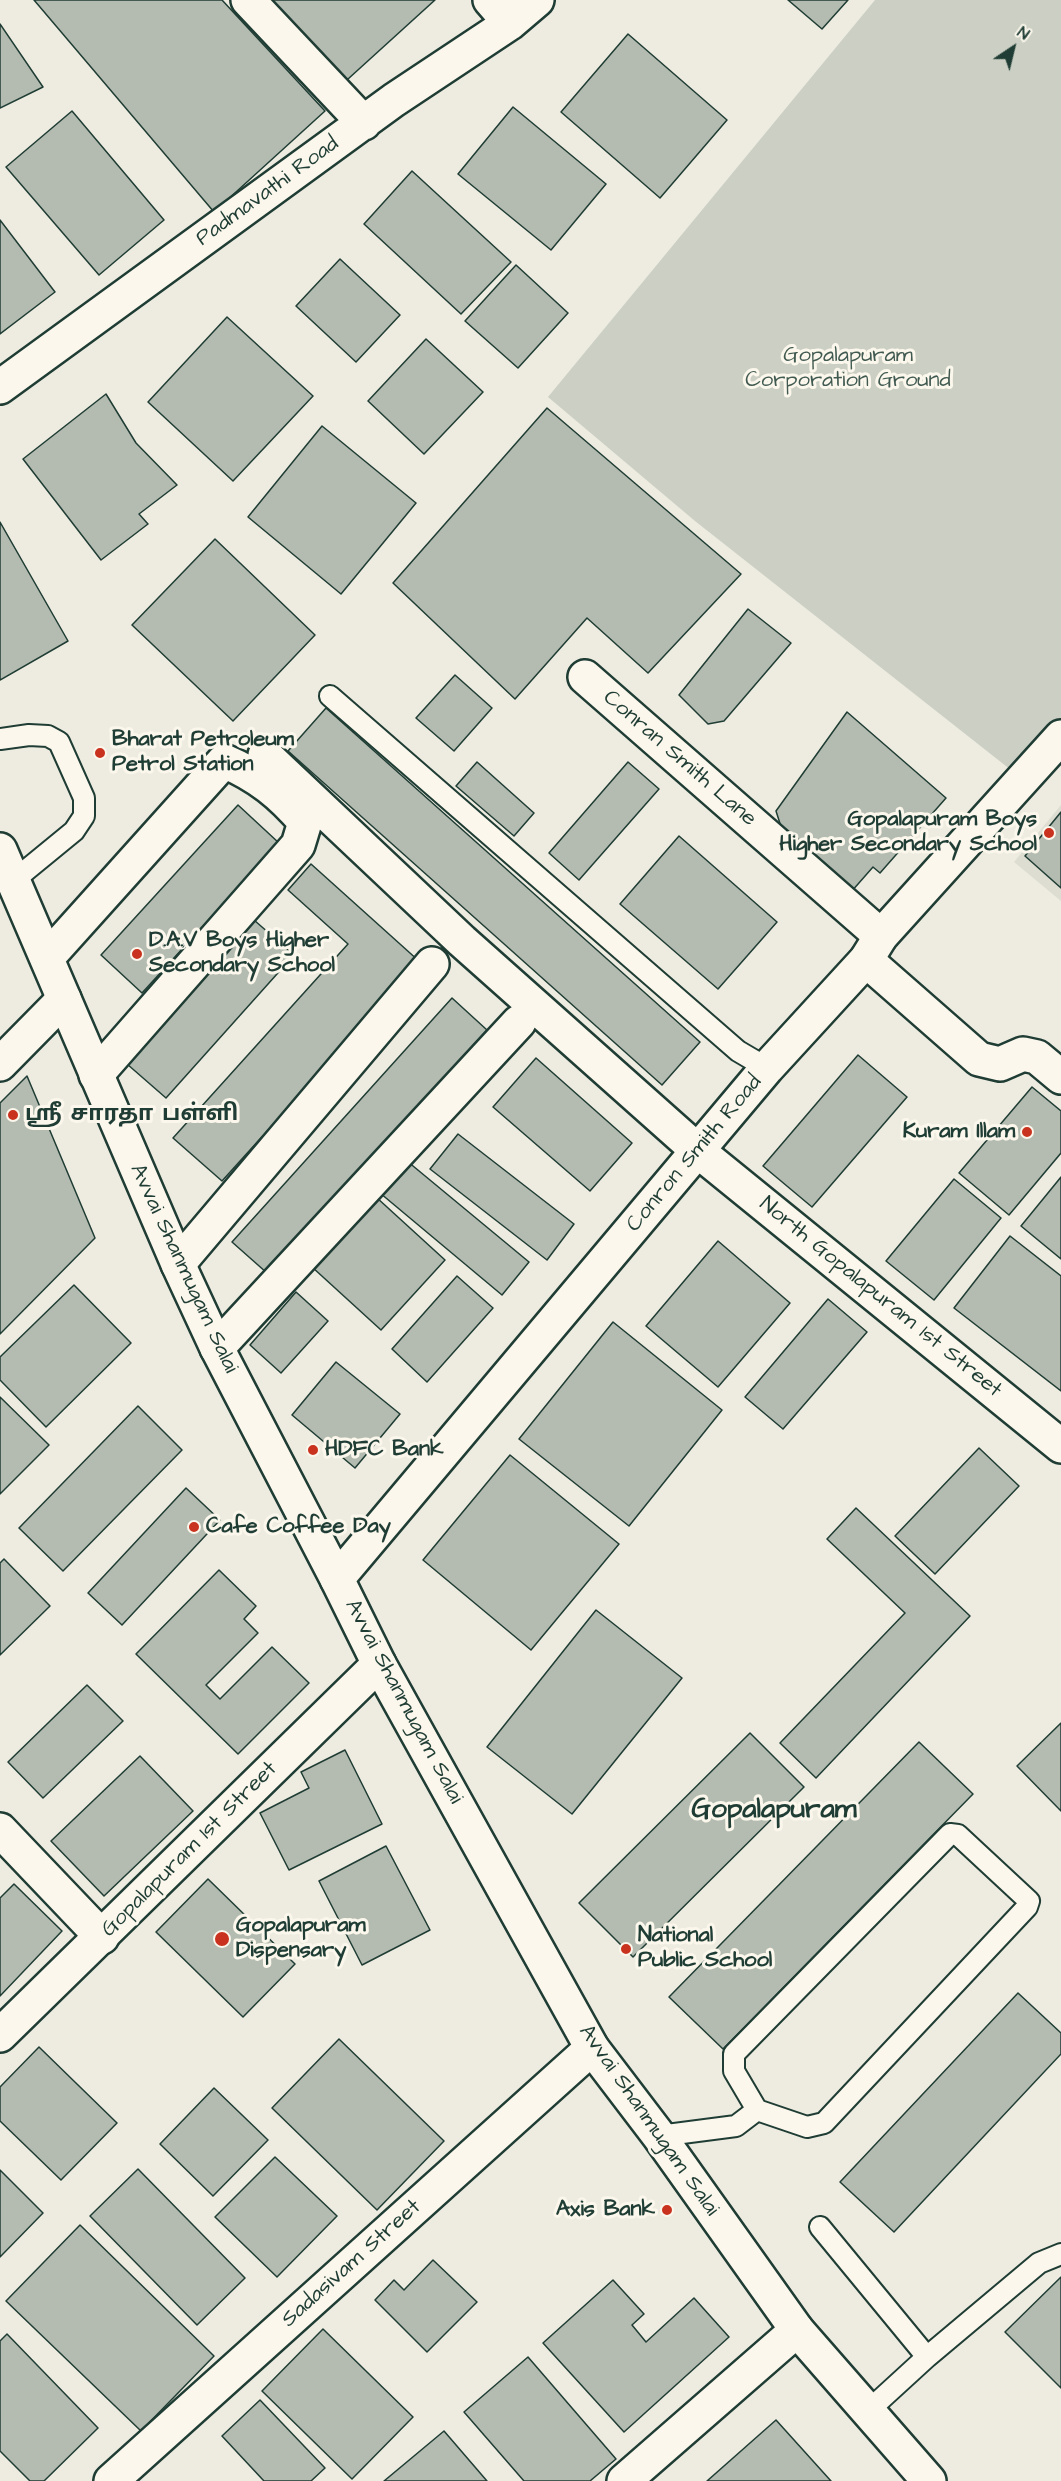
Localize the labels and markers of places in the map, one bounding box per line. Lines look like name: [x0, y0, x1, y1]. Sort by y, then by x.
place label: Bharat Petroleum Petrol Station: [112, 727, 294, 778]
marker: Bharat Petroleum Petrol Station: [93, 746, 107, 760]
place label: Gopalapuram Boys Higher Secondary School: [779, 807, 1037, 858]
marker: Gopalapuram Boys Higher Secondary School: [1042, 826, 1056, 840]
place label: D.A.V Boys Higher Secondary School: [149, 928, 335, 980]
marker: D.A.V Boys Higher Secondary School: [130, 947, 144, 961]
place label: ஸ்ரீ சாரதா பள்ளி: [25, 1102, 238, 1128]
marker: ஸ்ரீ சாரதா பள்ளி: [6, 1108, 20, 1122]
place label: Kuram Illam: [903, 1119, 1015, 1145]
marker: Kuram Illam: [1020, 1125, 1034, 1139]
place label: HDFC Bank: [325, 1437, 444, 1463]
marker: HDFC Bank: [306, 1443, 320, 1457]
place label: Cafe Coffee Day: [206, 1514, 391, 1540]
marker: Cafe Coffee Day: [187, 1520, 201, 1534]
place label: Gopalapuram Dispensary: [236, 1913, 366, 1964]
place label: National Public School: [638, 1923, 772, 1975]
marker: Gopalapuram Dispensary: [213, 1930, 231, 1948]
marker: National Public School: [619, 1942, 633, 1956]
place label: Axis Bank: [556, 2197, 655, 2223]
marker: Axis Bank: [660, 2203, 674, 2217]

